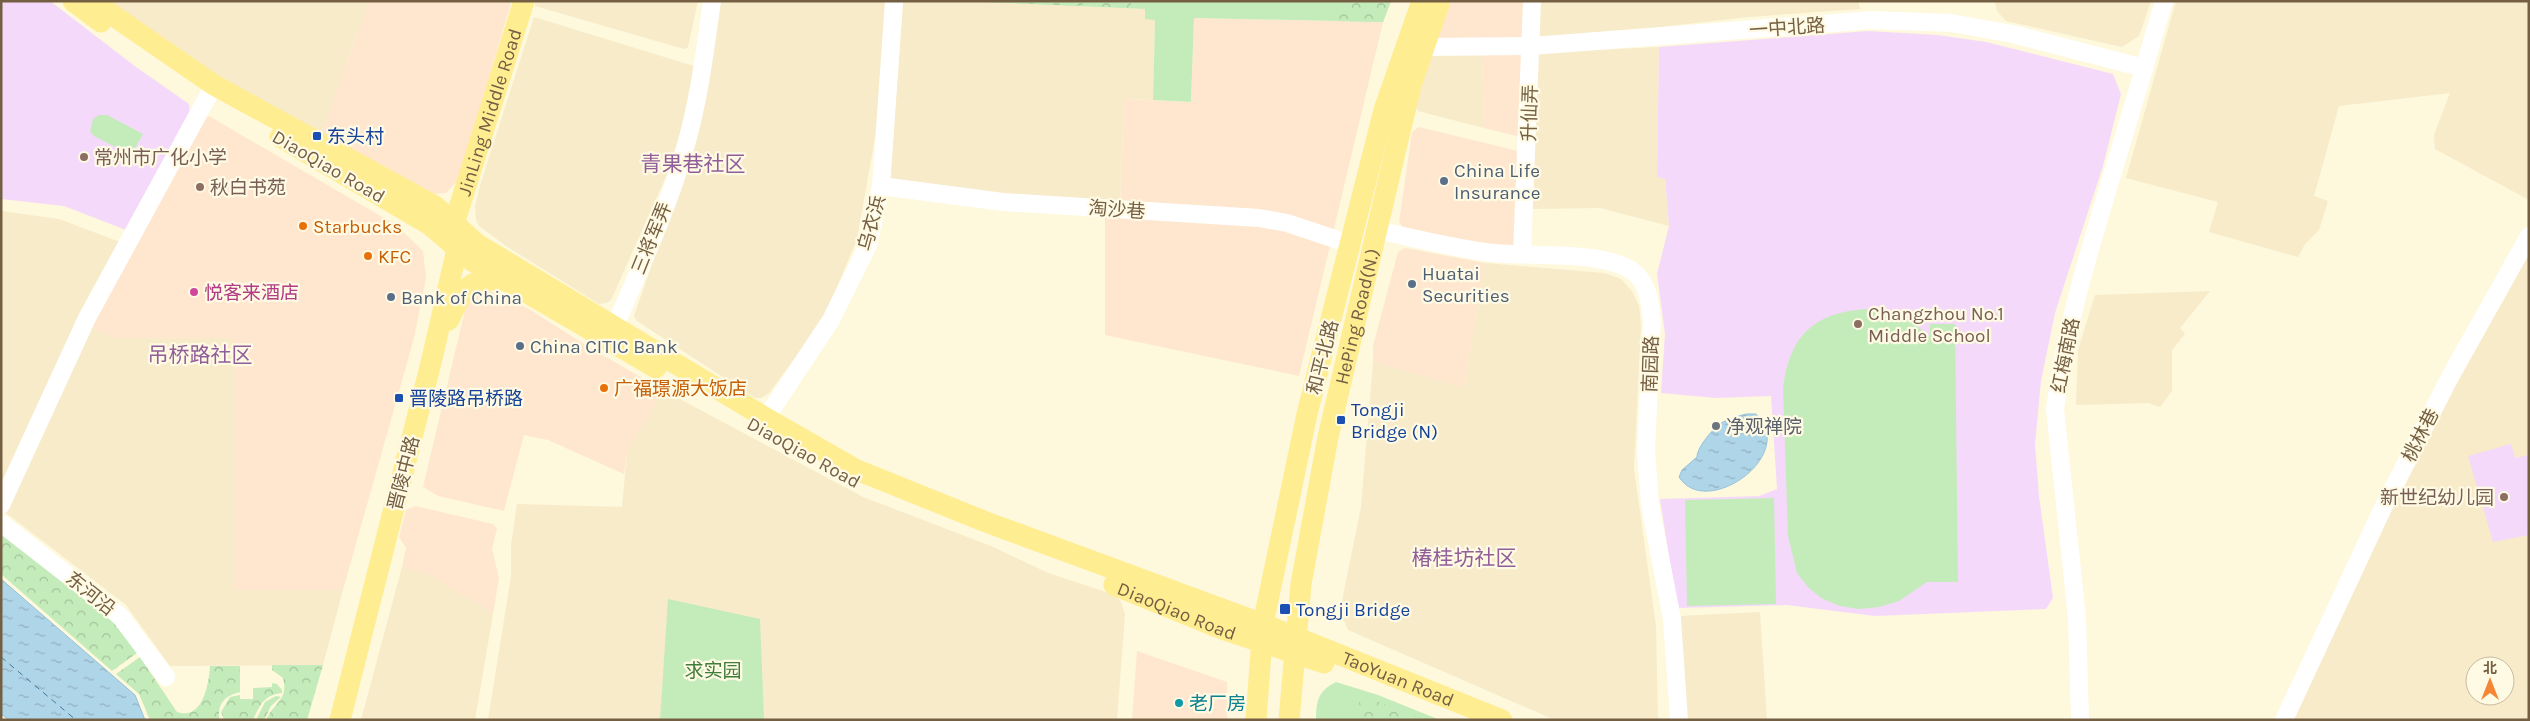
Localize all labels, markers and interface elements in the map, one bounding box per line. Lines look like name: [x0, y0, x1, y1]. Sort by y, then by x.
street label: 一中北路: [1748, 14, 1826, 42]
street label: JinLing Middle Road: [454, 26, 527, 198]
street label: 升仙弄: [1518, 84, 1542, 142]
street label: DiaoQiao Road: [268, 126, 389, 208]
place label: 东头村: [327, 126, 384, 148]
marker: 东头村: [311, 130, 323, 142]
place label: 常州市广化小学: [94, 147, 227, 169]
marker: 常州市广化小学: [78, 151, 90, 163]
district label: 青果巷社区: [641, 152, 746, 176]
place label: China Life Insurance: [1454, 160, 1541, 204]
marker: China Life Insurance: [1438, 175, 1450, 187]
place label: 秋白书苑: [210, 177, 286, 199]
marker: 秋白书苑: [194, 181, 206, 193]
street label: 乌衣浜: [854, 193, 890, 254]
street label: 淘沙巷: [1088, 197, 1146, 223]
street label: 三将军弄: [627, 199, 676, 278]
place label: Starbucks: [313, 216, 402, 238]
marker: Starbucks: [297, 220, 309, 232]
place label: KFC: [378, 246, 411, 268]
street label: HePing Road(N.): [1331, 246, 1384, 387]
marker: KFC: [362, 250, 374, 262]
place label: Huatai Securities: [1422, 263, 1510, 307]
marker: Huatai Securities: [1406, 278, 1418, 290]
place label: 悦客来酒店: [204, 282, 299, 304]
marker: 悦客来酒店: [188, 286, 200, 298]
place label: Bank of China: [401, 287, 522, 309]
marker: Bank of China: [385, 291, 397, 303]
place label: Changzhou No.1 Middle School: [1868, 303, 2004, 347]
street label: 红梅南路: [2048, 316, 2084, 395]
street label: 和平北路: [1303, 318, 1343, 397]
marker: Changzhou No.1 Middle School: [1852, 318, 1864, 330]
street label: 南园路: [1639, 335, 1663, 393]
place label: China CITIC Bank: [530, 336, 678, 358]
marker: China CITIC Bank: [514, 340, 526, 352]
district label: 吊桥路社区: [148, 343, 253, 367]
place label: 广福璟源大饭店: [614, 378, 747, 400]
marker: 广福璟源大饭店: [598, 382, 610, 394]
place label: 晋陵路吊桥路: [409, 388, 523, 410]
marker: 晋陵路吊桥路: [393, 392, 405, 404]
place label: Tongji Bridge (N): [1351, 399, 1438, 443]
street label: 桃林巷: [2398, 405, 2444, 466]
street label: DiaoQiao Road: [743, 413, 864, 493]
marker: Tongji Bridge (N): [1335, 414, 1347, 426]
place label: 净观禅院: [1726, 416, 1802, 438]
marker: 净观禅院: [1710, 420, 1722, 432]
street label: 晋陵中路: [384, 434, 424, 513]
place label: 新世纪幼儿园: [2380, 487, 2494, 509]
marker: 新世纪幼儿园: [2498, 491, 2510, 503]
district label: 椿桂坊社区: [1412, 546, 1517, 570]
street label: 东河沿: [61, 567, 119, 620]
street label: DiaoQiao Road: [1114, 578, 1239, 645]
place label: Tongji Bridge: [1296, 599, 1410, 621]
marker: Tongji Bridge: [1278, 602, 1292, 616]
street label: TaoYuan Road: [1339, 647, 1457, 712]
north arrow: [2465, 656, 2515, 706]
park label: 求实园: [684, 660, 742, 682]
text: 北: [2483, 660, 2497, 677]
place label: 老厂房: [1189, 693, 1246, 715]
marker: 老厂房: [1173, 697, 1185, 709]

